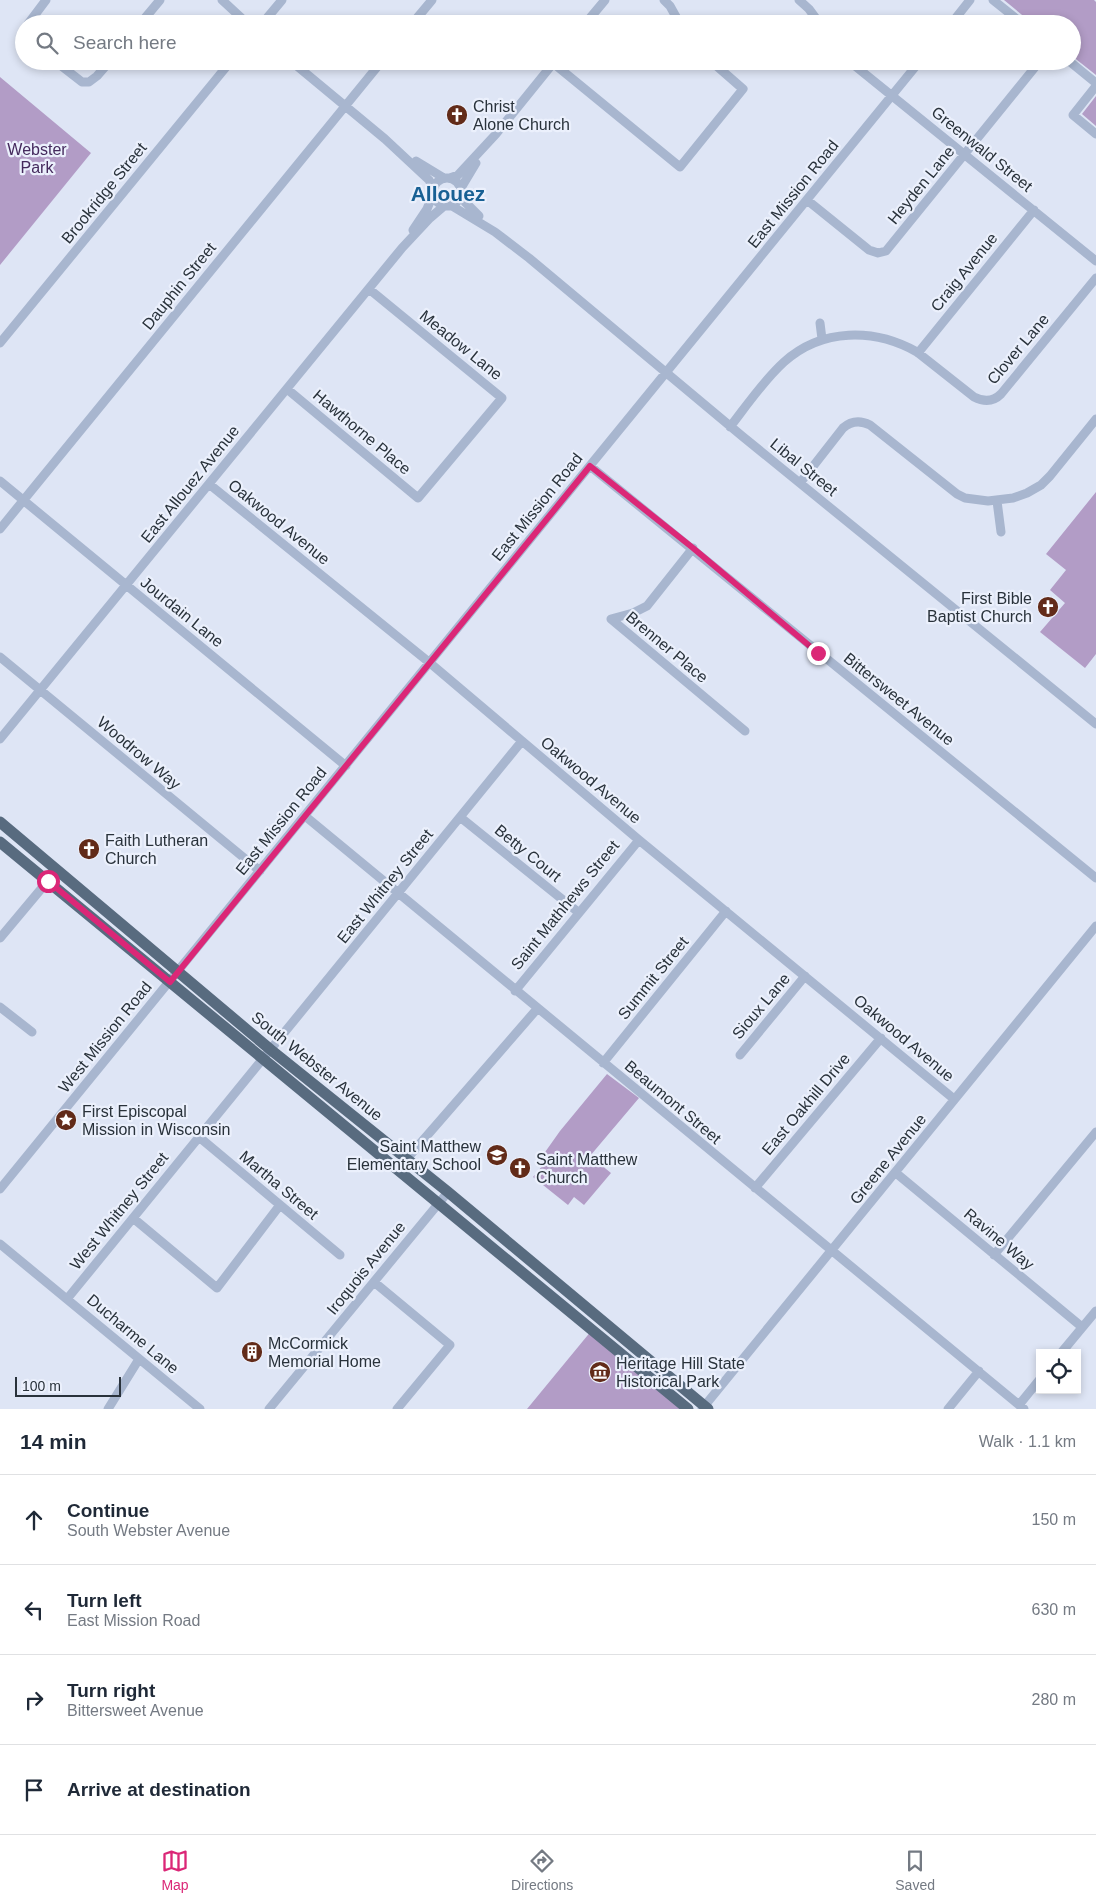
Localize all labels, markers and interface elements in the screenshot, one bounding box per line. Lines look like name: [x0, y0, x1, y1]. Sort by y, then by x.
search box: [15, 15, 1081, 70]
icon: search: [33, 29, 61, 57]
text: Search here: [73, 32, 177, 53]
place label: Christ Alone Church: [473, 98, 570, 133]
church icon: Christ Alone Church: [445, 103, 469, 127]
street label: Greenwald Street: [928, 103, 1036, 195]
street label: East Mission Road: [744, 137, 842, 251]
street label: Brookridge Street: [58, 139, 150, 247]
park label: Webster Park: [7, 141, 67, 176]
street label: Heyden Lane: [884, 143, 958, 227]
district label: Allouez: [411, 182, 485, 205]
street label: Craig Avenue: [927, 229, 1001, 315]
street label: Dauphin Street: [139, 239, 220, 333]
street label: Meadow Lane: [417, 307, 505, 383]
street label: Clover Lane: [984, 310, 1052, 388]
street label: Hawthorne Place: [310, 386, 414, 478]
street label: East Allouez Avenue: [138, 422, 242, 546]
street label: Libal Street: [767, 435, 841, 499]
street label: East Mission Road: [488, 450, 586, 564]
street label: Oakwood Avenue: [225, 476, 333, 568]
street label: Jourdain Lane: [137, 573, 227, 651]
place label: First Bible Baptist Church: [927, 590, 1032, 625]
church icon: First Bible Baptist Church: [1036, 595, 1060, 619]
street label: Brenner Place: [623, 608, 711, 686]
route end: [807, 642, 830, 665]
street label: Bittersweet Avenue: [841, 649, 958, 749]
street label: Woodrow Way: [94, 713, 184, 793]
street label: Oakwood Avenue: [538, 733, 644, 827]
street label: East Mission Road: [232, 764, 330, 878]
street label: Betty Court: [492, 821, 565, 885]
street label: East Whitney Street: [334, 825, 436, 946]
place label: Faith Lutheran Church: [105, 832, 208, 867]
church icon: Faith Lutheran Church: [77, 837, 101, 861]
street label: Saint Mathhews Street: [508, 837, 623, 973]
route start: [37, 870, 60, 893]
street label: Summit Street: [615, 933, 692, 1023]
street label: Sioux Lane: [729, 970, 793, 1042]
street label: West Mission Road: [55, 978, 155, 1096]
street label: Oakwood Avenue: [851, 991, 957, 1085]
street label: South Webster Avenue: [248, 1008, 386, 1124]
street label: East Oakhill Drive: [759, 1050, 853, 1158]
street label: Beaumont Street: [622, 1057, 725, 1147]
place label: First Episcopal Mission in Wisconsin: [82, 1103, 230, 1138]
place icon: First Episcopal Mission in Wisconsin: [54, 1108, 78, 1132]
street label: Greene Avenue: [846, 1110, 930, 1207]
place label: Saint Matthew Elementary School: [347, 1138, 481, 1173]
school or university icon: Saint Matthew Elementary School: [485, 1143, 509, 1167]
street label: Martha Street: [236, 1147, 322, 1223]
street label: West Whitney Street: [67, 1149, 172, 1273]
place label: Saint Matthew Church: [536, 1151, 638, 1186]
church icon: Saint Matthew Church: [508, 1156, 532, 1180]
street label: Ravine Way: [961, 1205, 1037, 1273]
street label: Iroquois Avenue: [323, 1218, 409, 1318]
street label: Ducharme Lane: [84, 1291, 182, 1377]
place label: McCormick Memorial Home: [268, 1335, 381, 1370]
building icon: McCormick Memorial Home: [240, 1340, 264, 1364]
map controls: [1036, 1349, 1081, 1394]
button: locate: [1036, 1349, 1081, 1394]
place label: Heritage Hill State Historical Park: [616, 1355, 745, 1390]
museum icon: Heritage Hill State Historical Park: [588, 1360, 612, 1384]
scale bar: [15, 1374, 121, 1397]
text: 100 m: [22, 1378, 61, 1394]
text: 14 min: [20, 1430, 87, 1453]
text: Walk · 1.1 km: [979, 1433, 1076, 1450]
text: Continue: [67, 1500, 149, 1521]
icon: ahead: [20, 1506, 48, 1534]
text: 150 m: [1032, 1511, 1076, 1528]
text: South Webster Avenue: [67, 1522, 230, 1539]
text: Turn left: [67, 1590, 142, 1611]
icon: left: [20, 1596, 48, 1624]
text: 630 m: [1032, 1601, 1076, 1618]
text: East Mission Road: [67, 1612, 200, 1629]
text: Turn right: [67, 1680, 155, 1701]
icon: right: [20, 1686, 48, 1714]
text: 280 m: [1032, 1691, 1076, 1708]
text: Bittersweet Avenue: [67, 1702, 204, 1719]
icon: arrive: [20, 1776, 48, 1804]
text: Arrive at destination: [67, 1779, 251, 1800]
tab: Map: [161, 1847, 189, 1893]
tab: Directions: [511, 1847, 573, 1893]
tab: Saved: [895, 1847, 935, 1893]

